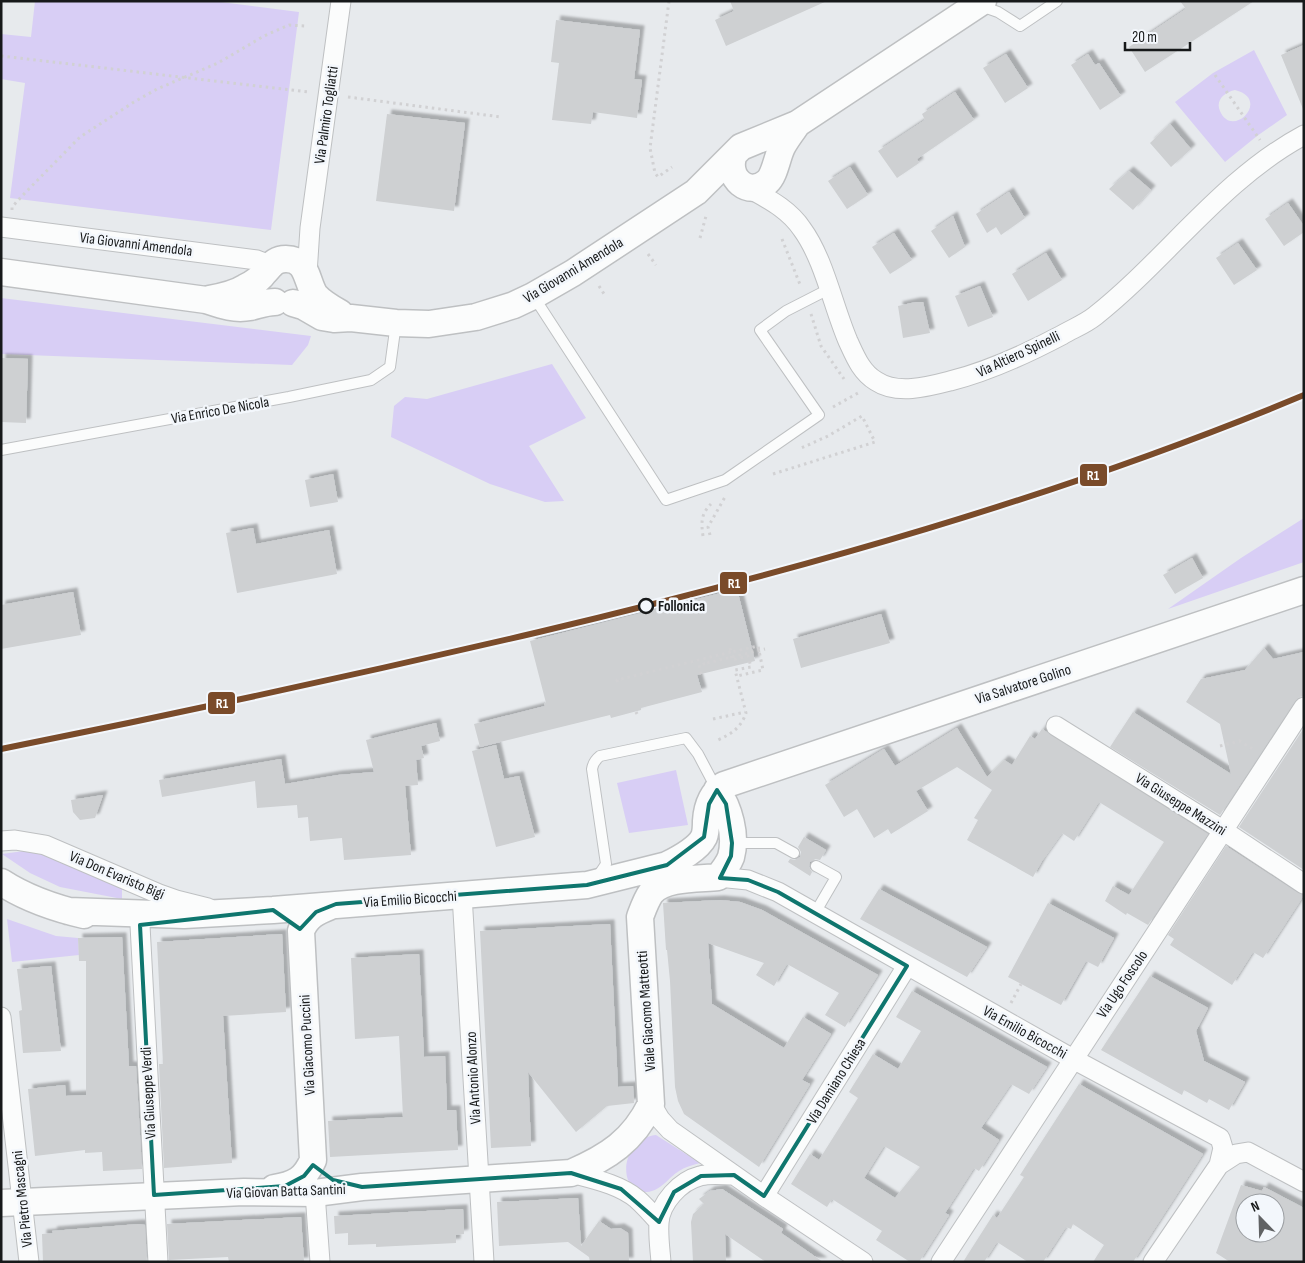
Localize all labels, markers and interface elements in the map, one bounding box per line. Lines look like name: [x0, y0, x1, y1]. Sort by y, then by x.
scale bar: [1125, 20, 1190, 52]
text: 20 m: [1132, 28, 1157, 47]
street label: Via Palmiro Togliatti: [310, 65, 343, 165]
street label: Via Giovanni Amendola: [79, 228, 194, 261]
street label: Via Giovanni Amendola: [520, 233, 627, 308]
street label: Via Altiero Spinelli: [974, 327, 1063, 382]
street label: Via Enrico De Nicola: [170, 393, 271, 428]
line badge: R1: [1079, 463, 1108, 487]
text: R1: [1087, 467, 1100, 484]
line badge: R1: [719, 571, 748, 595]
text: R1: [728, 575, 741, 592]
place label: Follonica: [658, 597, 705, 616]
marker: Follonica: [638, 598, 654, 614]
street label: Via Salvatore Golino: [973, 660, 1073, 709]
line badge: R1: [207, 691, 236, 715]
text: R1: [216, 695, 229, 712]
street label: Via Giuseppe Mazzini: [1132, 769, 1230, 840]
street label: Via Don Evaristo Bigi: [66, 847, 167, 904]
street label: Via Emilio Bicocchi: [363, 887, 458, 912]
street label: Via Ugo Foscolo: [1093, 947, 1152, 1022]
street label: Viale Giacomo Matteotti: [633, 950, 660, 1072]
street label: Via Giacomo Puccini: [295, 994, 320, 1096]
street label: Via Emilio Bicocchi: [979, 1001, 1070, 1064]
street label: Via Antonio Alonzo: [462, 1031, 485, 1125]
street label: Via Damiano Chiesa: [803, 1035, 870, 1128]
street label: Via Giuseppe Verdi: [137, 1046, 160, 1139]
street label: Via Pietro Mascagni: [8, 1150, 37, 1248]
street label: Via Giovan Batta Santini: [226, 1180, 346, 1203]
north arrow: [1235, 1193, 1285, 1243]
text: N: [1248, 1197, 1262, 1216]

